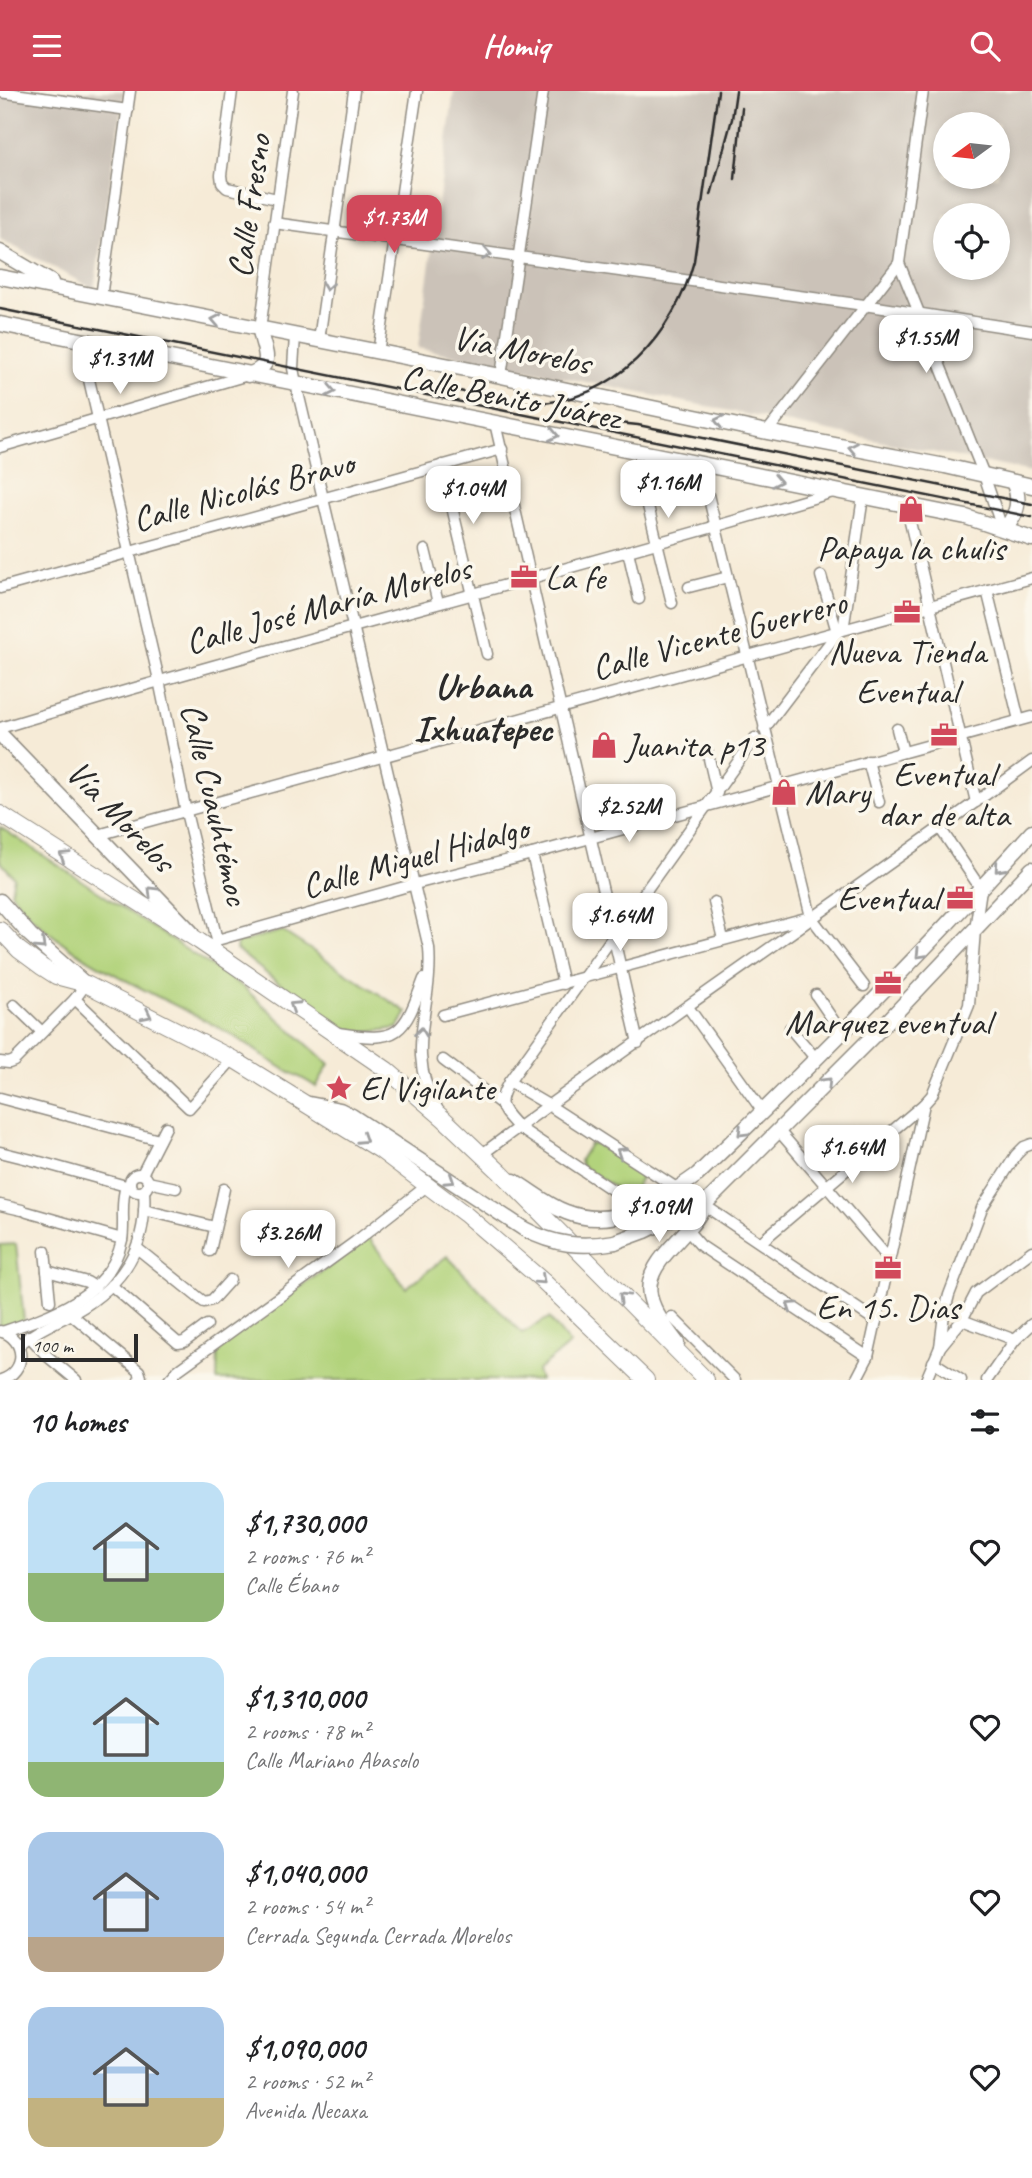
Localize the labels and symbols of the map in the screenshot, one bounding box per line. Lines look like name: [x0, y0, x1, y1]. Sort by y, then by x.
north arrow: [933, 112, 1010, 189]
street label: Calle Fresno: [217, 130, 281, 280]
pin: $1.73M: [337, 195, 451, 255]
one-way arrow: [481, 246, 492, 261]
one-way arrow: [319, 280, 334, 292]
one-way arrow: [210, 313, 222, 328]
street label: Vía Morelos: [449, 315, 598, 386]
pin: $1.55M: [869, 315, 983, 375]
pin: $1.31M: [63, 337, 177, 396]
street label: Calle Benito Juárez: [398, 354, 627, 441]
one-way arrow: [325, 383, 337, 398]
one-way arrow: [713, 415, 725, 429]
one-way arrow: [548, 427, 560, 442]
street label: Calle Nicolás Bravo: [128, 439, 362, 542]
one-way arrow: [847, 441, 859, 456]
pin: $1.16M: [611, 461, 725, 520]
pin: $1.04M: [416, 467, 530, 526]
one-way arrow: [771, 473, 783, 488]
shop icon: Papaya la chulis: [896, 494, 926, 524]
place label: Papaya la chulis: [817, 526, 1008, 571]
street label: Calle José María Morelos: [180, 544, 479, 665]
place label: La fe: [545, 555, 608, 600]
office icon: La fe: [509, 562, 539, 592]
street label: Calle Vicente Guerrero: [587, 579, 853, 691]
office icon: Nueva Tienda Eventual: [892, 597, 922, 627]
place label: Nueva Tienda Eventual: [828, 629, 988, 714]
district label: Urbana Ixhuatepec: [414, 662, 554, 752]
street label: Calle Cuauhtémoc: [170, 699, 260, 911]
office icon: Eventual dar de alta: [929, 720, 959, 750]
place label: Juanita p13: [623, 723, 767, 768]
shop icon: Juanita p13: [589, 730, 619, 760]
street label: Vía Morelos: [56, 750, 188, 884]
place label: Eventual dar de alta: [879, 752, 1012, 837]
place label: Mary: [805, 770, 872, 815]
shop icon: Mary: [769, 777, 799, 807]
pin: $2.52M: [572, 785, 686, 844]
street label: Calle Miguel Hidalgo: [297, 804, 537, 909]
one-way arrow: [58, 851, 71, 864]
one-way arrow: [995, 860, 1008, 873]
place label: Eventual: [837, 876, 945, 921]
office icon: Eventual: [945, 883, 975, 913]
one-way arrow: [147, 887, 160, 900]
pin: $1.64M: [563, 893, 677, 953]
one-way arrow: [32, 937, 45, 950]
one-way arrow: [916, 946, 929, 959]
office icon: Marquez eventual: [873, 968, 903, 998]
place label: Marquez eventual: [785, 1000, 997, 1045]
one-way arrow: [289, 1001, 302, 1014]
one-way arrow: [140, 1006, 152, 1020]
one-way arrow: [414, 1026, 429, 1038]
place label: El Vigilante: [360, 1066, 497, 1111]
place icon: El Vigilante: [324, 1073, 354, 1103]
one-way arrow: [818, 1077, 831, 1090]
one-way arrow: [737, 1124, 750, 1137]
pin: $1.64M: [795, 1125, 909, 1185]
one-way arrow: [355, 1131, 368, 1143]
one-way arrow: [616, 1148, 629, 1160]
one-way arrow: [442, 1172, 455, 1184]
pin: $1.09M: [602, 1185, 716, 1244]
pin: $3.26M: [231, 1211, 345, 1270]
office icon: En 15. Dias: [873, 1253, 903, 1283]
one-way arrow: [533, 1272, 546, 1284]
place label: En 15. Dias: [817, 1285, 963, 1330]
one-way arrow: [619, 1292, 632, 1305]
one-way arrow: [786, 1302, 799, 1314]
scale bar: [21, 1331, 138, 1363]

